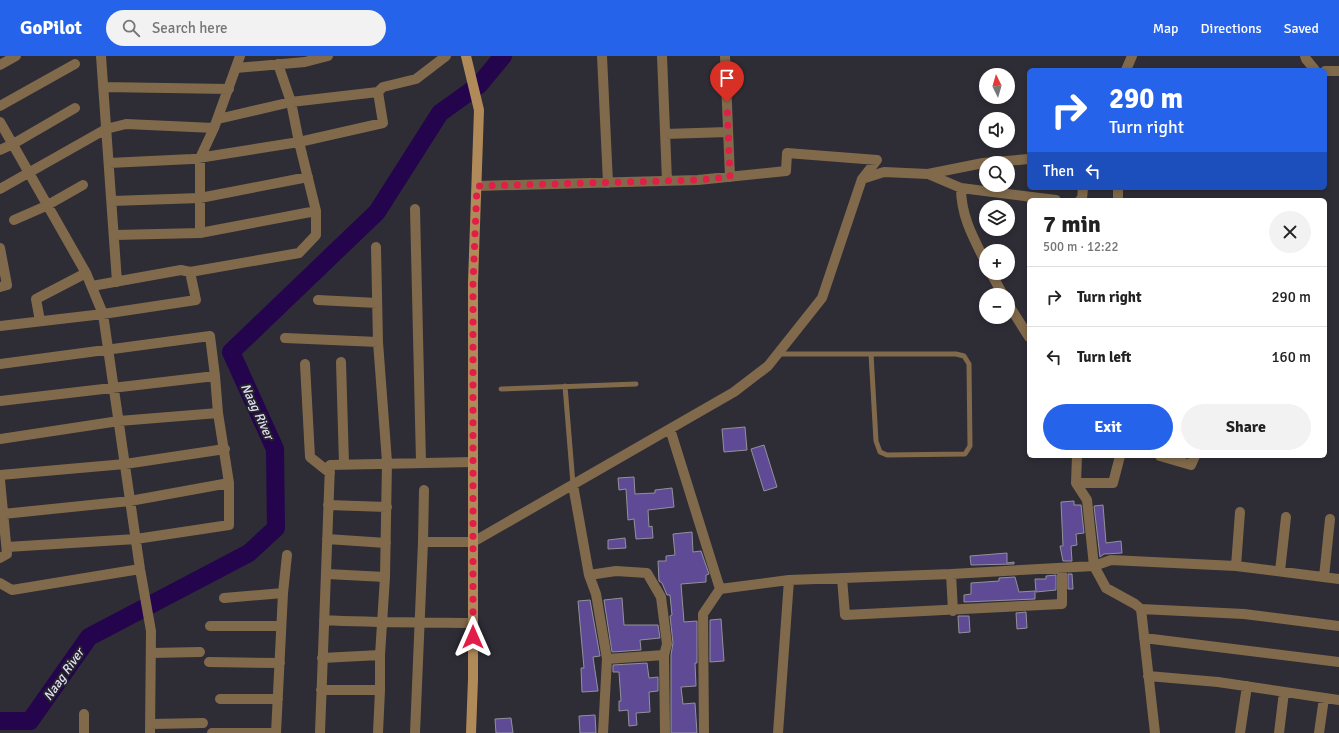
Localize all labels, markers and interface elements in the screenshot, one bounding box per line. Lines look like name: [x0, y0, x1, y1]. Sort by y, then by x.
search box: [106, 10, 386, 46]
text: GoPilot: [20, 16, 82, 40]
icon: search: [120, 17, 142, 39]
text: Search here: [152, 19, 228, 37]
text: Map: [1153, 20, 1179, 37]
text: Directions: [1201, 20, 1262, 37]
text: Saved: [1284, 20, 1319, 37]
pin: [710, 61, 744, 102]
icon: arrive: [716, 67, 738, 89]
north arrow: [979, 68, 1015, 104]
map controls: [979, 68, 1015, 324]
text: 290 m: [1109, 82, 1183, 116]
icon: right: [1043, 84, 1095, 136]
button: sound: [979, 112, 1015, 148]
text: Turn right: [1109, 116, 1184, 138]
button: search: [979, 156, 1015, 192]
icon: left: [1082, 160, 1104, 182]
text: Then: [1043, 162, 1074, 180]
button: layers: [979, 200, 1015, 236]
text: 7 min: [1043, 209, 1101, 239]
button: close: [1269, 211, 1311, 253]
text: 500 m · 12:22: [1043, 239, 1119, 255]
button: +: [979, 244, 1015, 280]
icon: right: [1043, 286, 1065, 308]
button: −: [979, 288, 1015, 324]
text: Turn right: [1077, 288, 1142, 306]
text: 290 m: [1271, 288, 1311, 306]
icon: left: [1043, 346, 1065, 368]
text: Turn left: [1077, 348, 1131, 366]
text: 160 m: [1271, 348, 1311, 366]
water label: Naag River: [237, 381, 278, 444]
button: Exit: [1043, 404, 1173, 450]
button: Share: [1181, 404, 1311, 450]
position arrow: [452, 616, 494, 658]
water label: Naag River: [40, 644, 89, 704]

